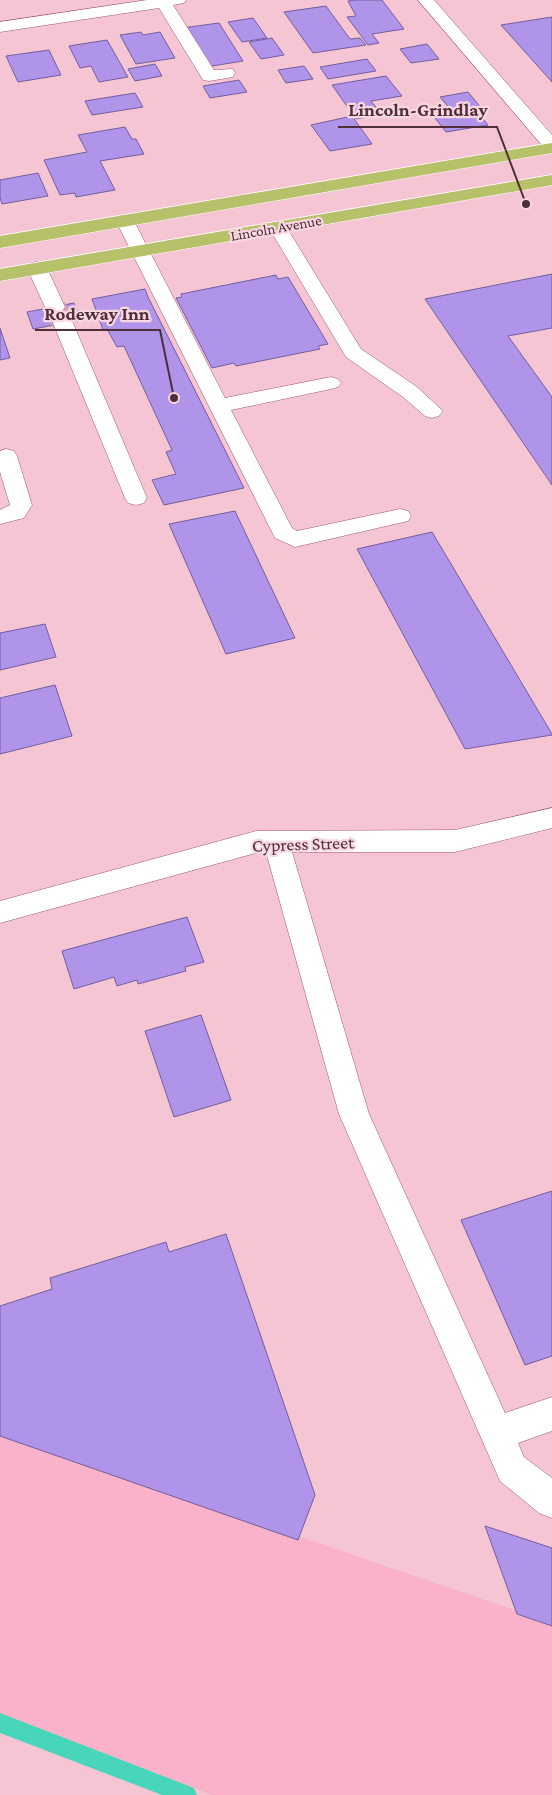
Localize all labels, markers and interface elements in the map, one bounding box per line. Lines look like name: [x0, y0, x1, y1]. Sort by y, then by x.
callout: Lincoln-Grindlay: [338, 93, 497, 127]
text: Lincoln-Grindlay: [348, 99, 488, 120]
street label: Lincoln Avenue: [229, 212, 323, 244]
callout: Rodeway Inn: [35, 296, 160, 330]
text: Rodeway Inn: [44, 303, 150, 324]
street label: Cypress Street: [252, 832, 355, 856]

